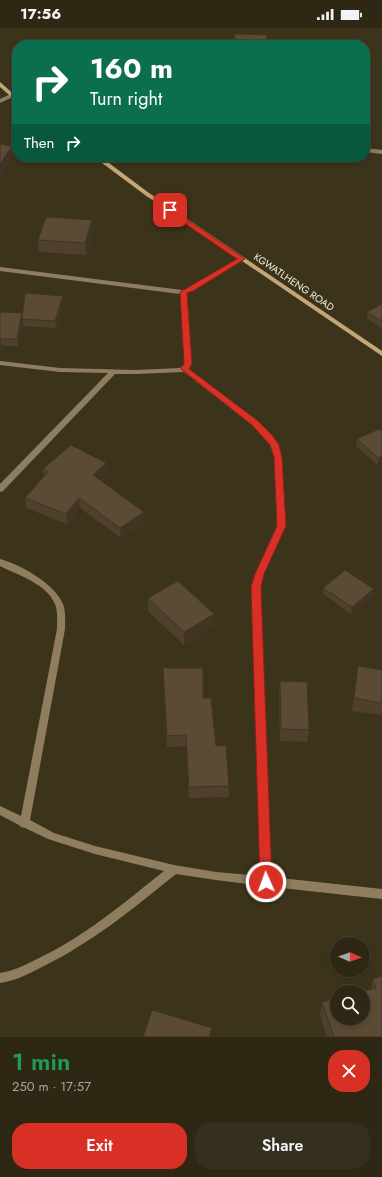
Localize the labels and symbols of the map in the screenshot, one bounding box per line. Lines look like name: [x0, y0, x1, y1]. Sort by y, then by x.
pin: [153, 193, 187, 227]
street label: KGWATLHENG ROAD: [251, 249, 337, 315]
position arrow: [245, 861, 287, 903]
north arrow: [330, 937, 370, 977]

